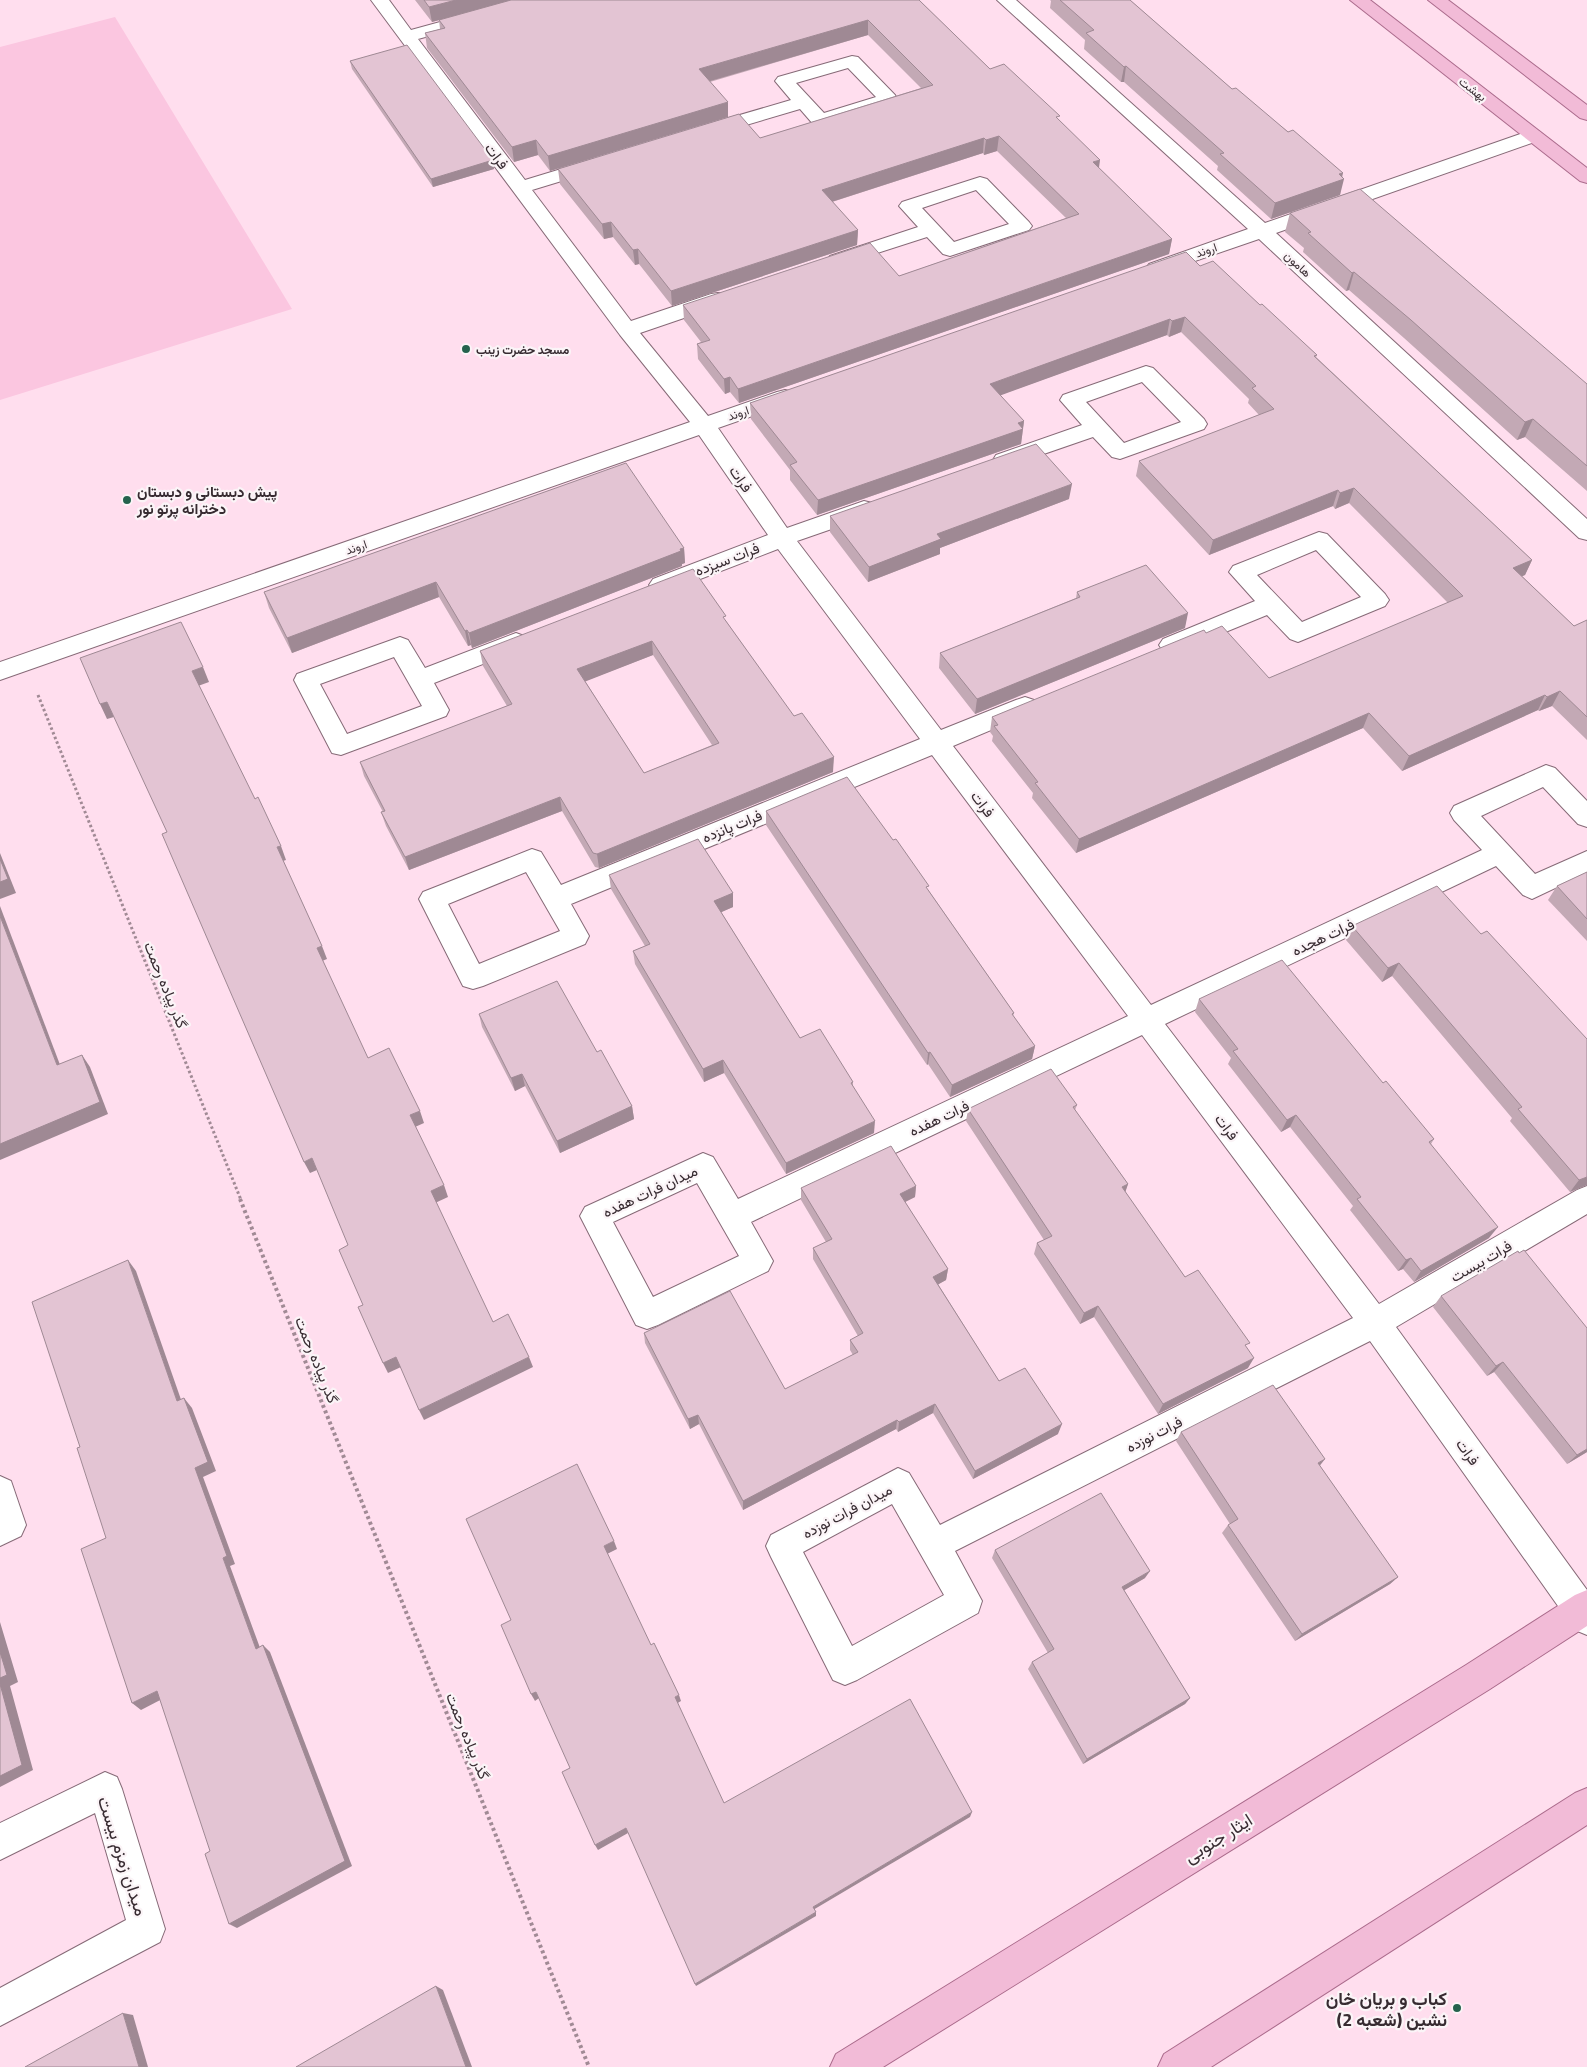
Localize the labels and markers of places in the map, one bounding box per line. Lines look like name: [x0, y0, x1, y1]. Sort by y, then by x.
place label: مسجد حضرت زینب: [476, 340, 570, 359]
marker: مسجد حضرت زینب: [460, 343, 472, 355]
place label: پیش دبستانی و دبستان دخترانه پرتو نور: [136, 480, 277, 520]
marker: پیش دبستانی و دبستان دخترانه پرتو نور: [121, 494, 133, 506]
place label: کباب و بریان خان نشین (شعبه 2): [1326, 1985, 1447, 2033]
marker: کباب و بریان خان نشین (شعبه 2): [1451, 2002, 1463, 2014]

